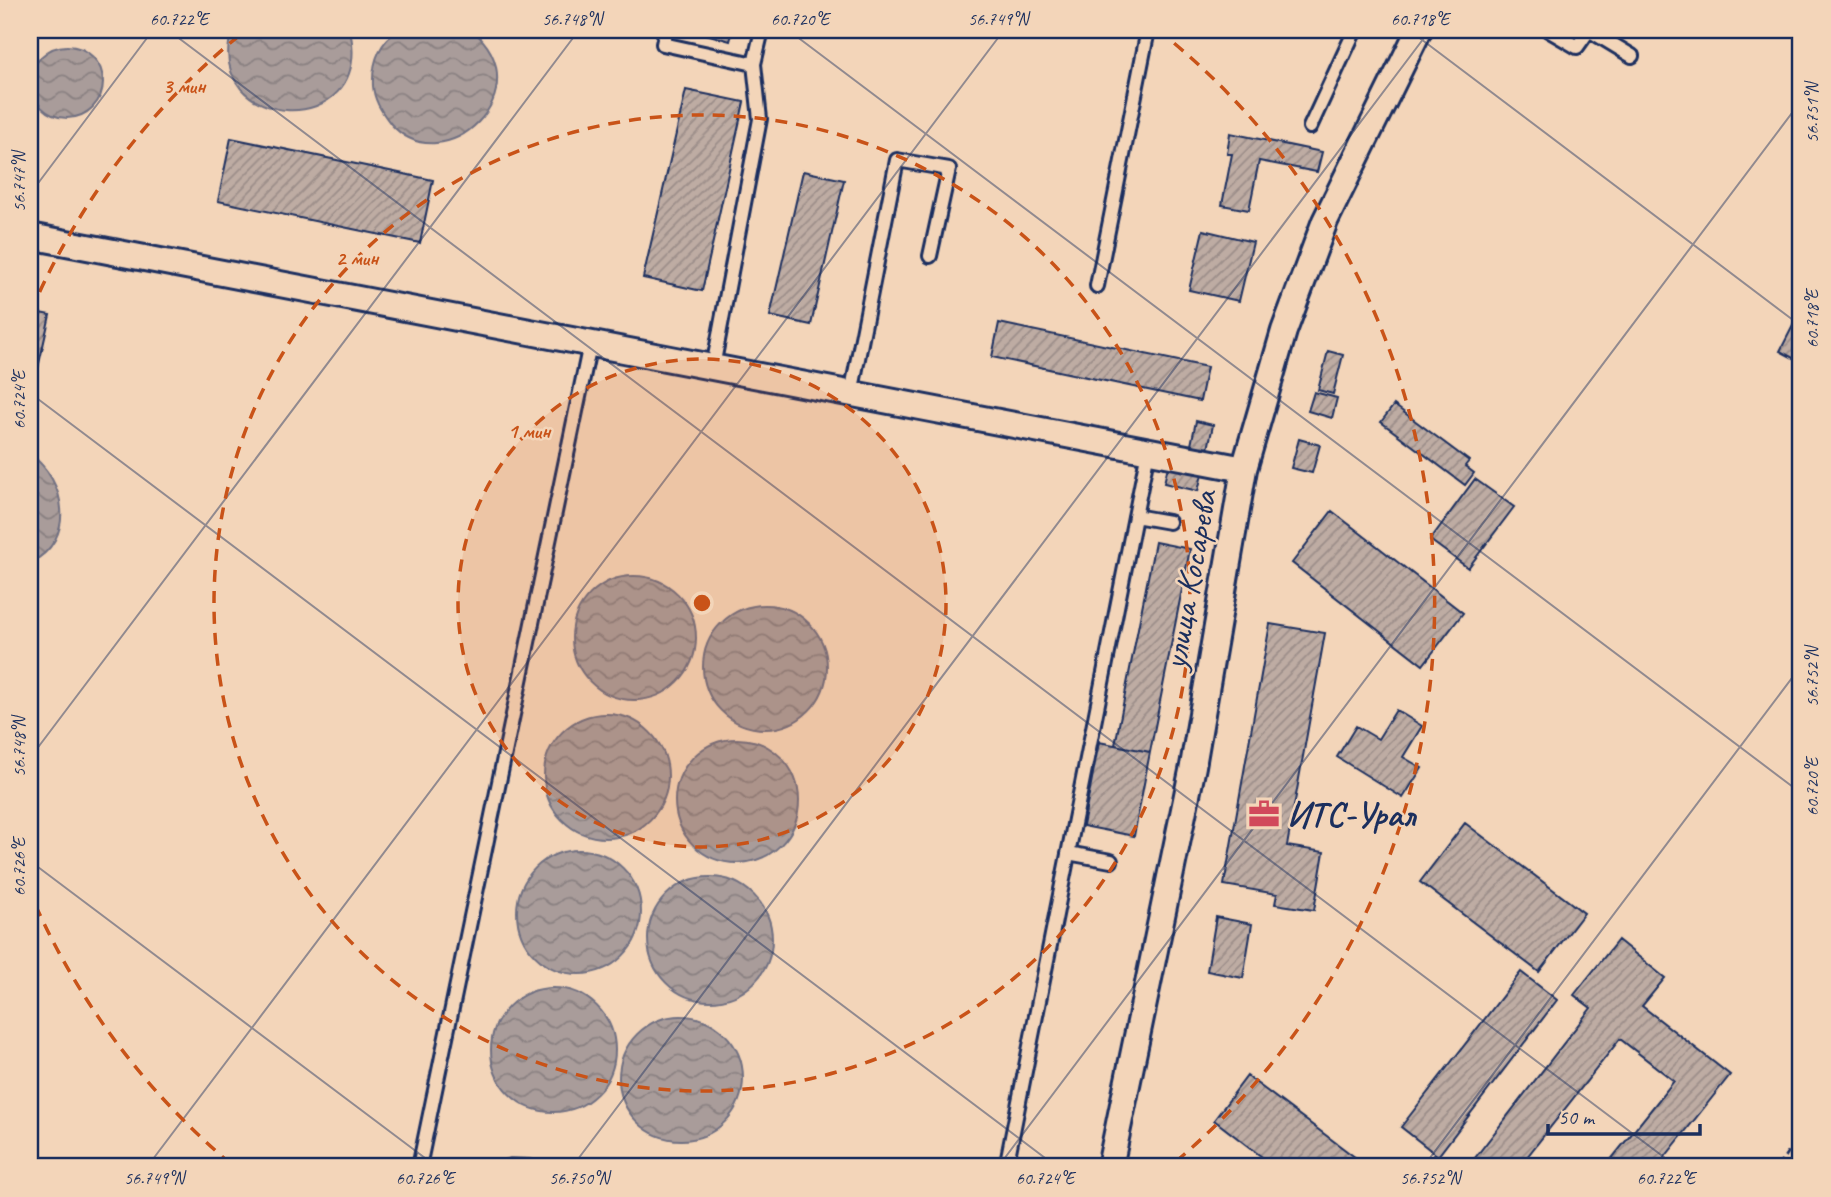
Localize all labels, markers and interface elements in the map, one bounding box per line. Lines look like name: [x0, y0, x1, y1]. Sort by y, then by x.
text: 60.722°E: [150, 8, 211, 30]
text: 56.748°N: [542, 8, 605, 30]
text: 60.720°E: [771, 8, 832, 30]
text: 56.749°N: [968, 8, 1031, 30]
text: 60.718°E: [1391, 8, 1452, 30]
text: 3 мин: [163, 73, 207, 99]
text: 56.751°N: [1801, 80, 1823, 143]
text: 56.747°N: [8, 149, 30, 212]
text: 2 мин: [336, 245, 380, 271]
text: 60.718°E: [1801, 287, 1823, 348]
text: 60.724°E: [8, 368, 30, 429]
text: 1 мин: [508, 418, 552, 444]
street label: улица Косарева: [1151, 484, 1228, 675]
centre of rings: [690, 591, 714, 615]
text: 56.752°N: [1801, 644, 1823, 707]
text: 56.748°N: [8, 714, 30, 777]
text: 60.720°E: [1801, 755, 1823, 816]
place label: ИТС-Урал: [1287, 792, 1417, 837]
office icon: ИТС-Урал: [1247, 797, 1281, 831]
text: 60.726°E: [8, 835, 30, 896]
scale bar: [1548, 1092, 1700, 1136]
text: 50 m: [1558, 1104, 1596, 1130]
text: 56.749°N: [124, 1167, 187, 1189]
text: 60.726°E: [396, 1167, 457, 1189]
text: 56.750°N: [549, 1167, 612, 1189]
text: 60.724°E: [1016, 1167, 1077, 1189]
text: 56.752°N: [1400, 1167, 1463, 1189]
text: 60.722°E: [1637, 1167, 1698, 1189]

